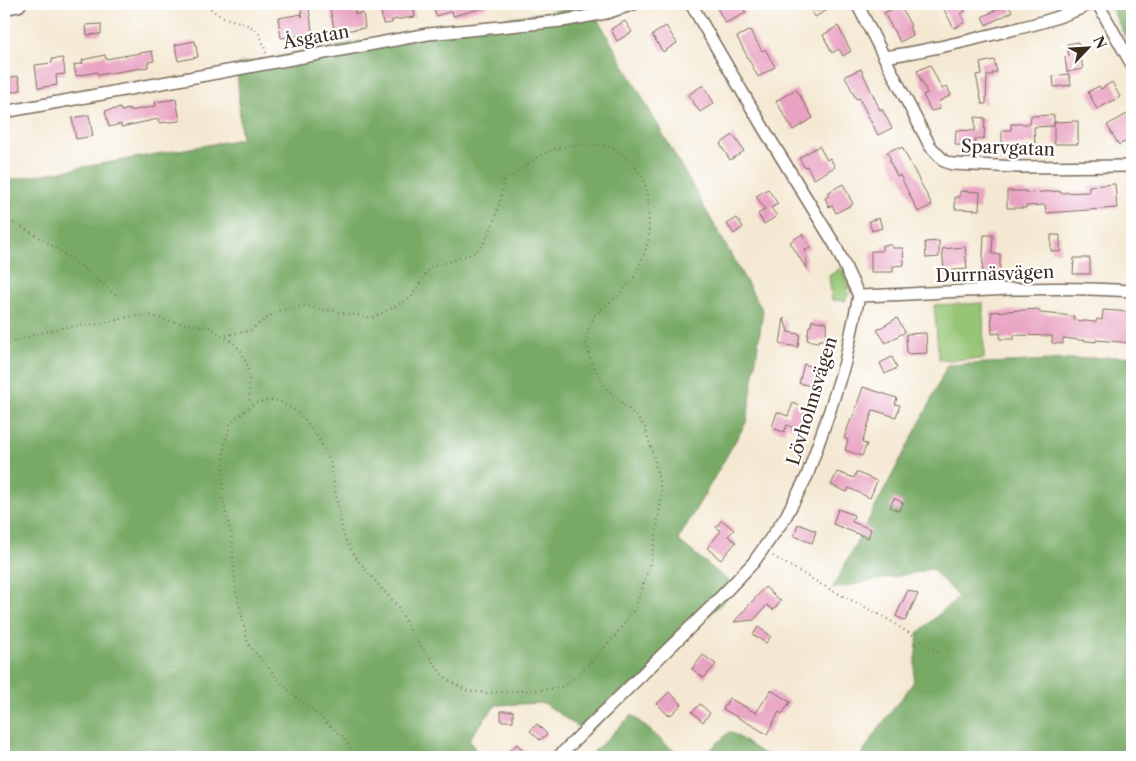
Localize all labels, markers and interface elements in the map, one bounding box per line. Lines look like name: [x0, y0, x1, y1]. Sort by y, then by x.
street label: Åsgatan: [280, 19, 351, 54]
north arrow: [1064, 22, 1114, 72]
text: N: [1089, 33, 1111, 52]
street label: Sparvgatan: [961, 135, 1055, 161]
street label: Durrnäsvägen: [935, 261, 1055, 287]
street label: Lövholmsvägen: [782, 334, 842, 468]

